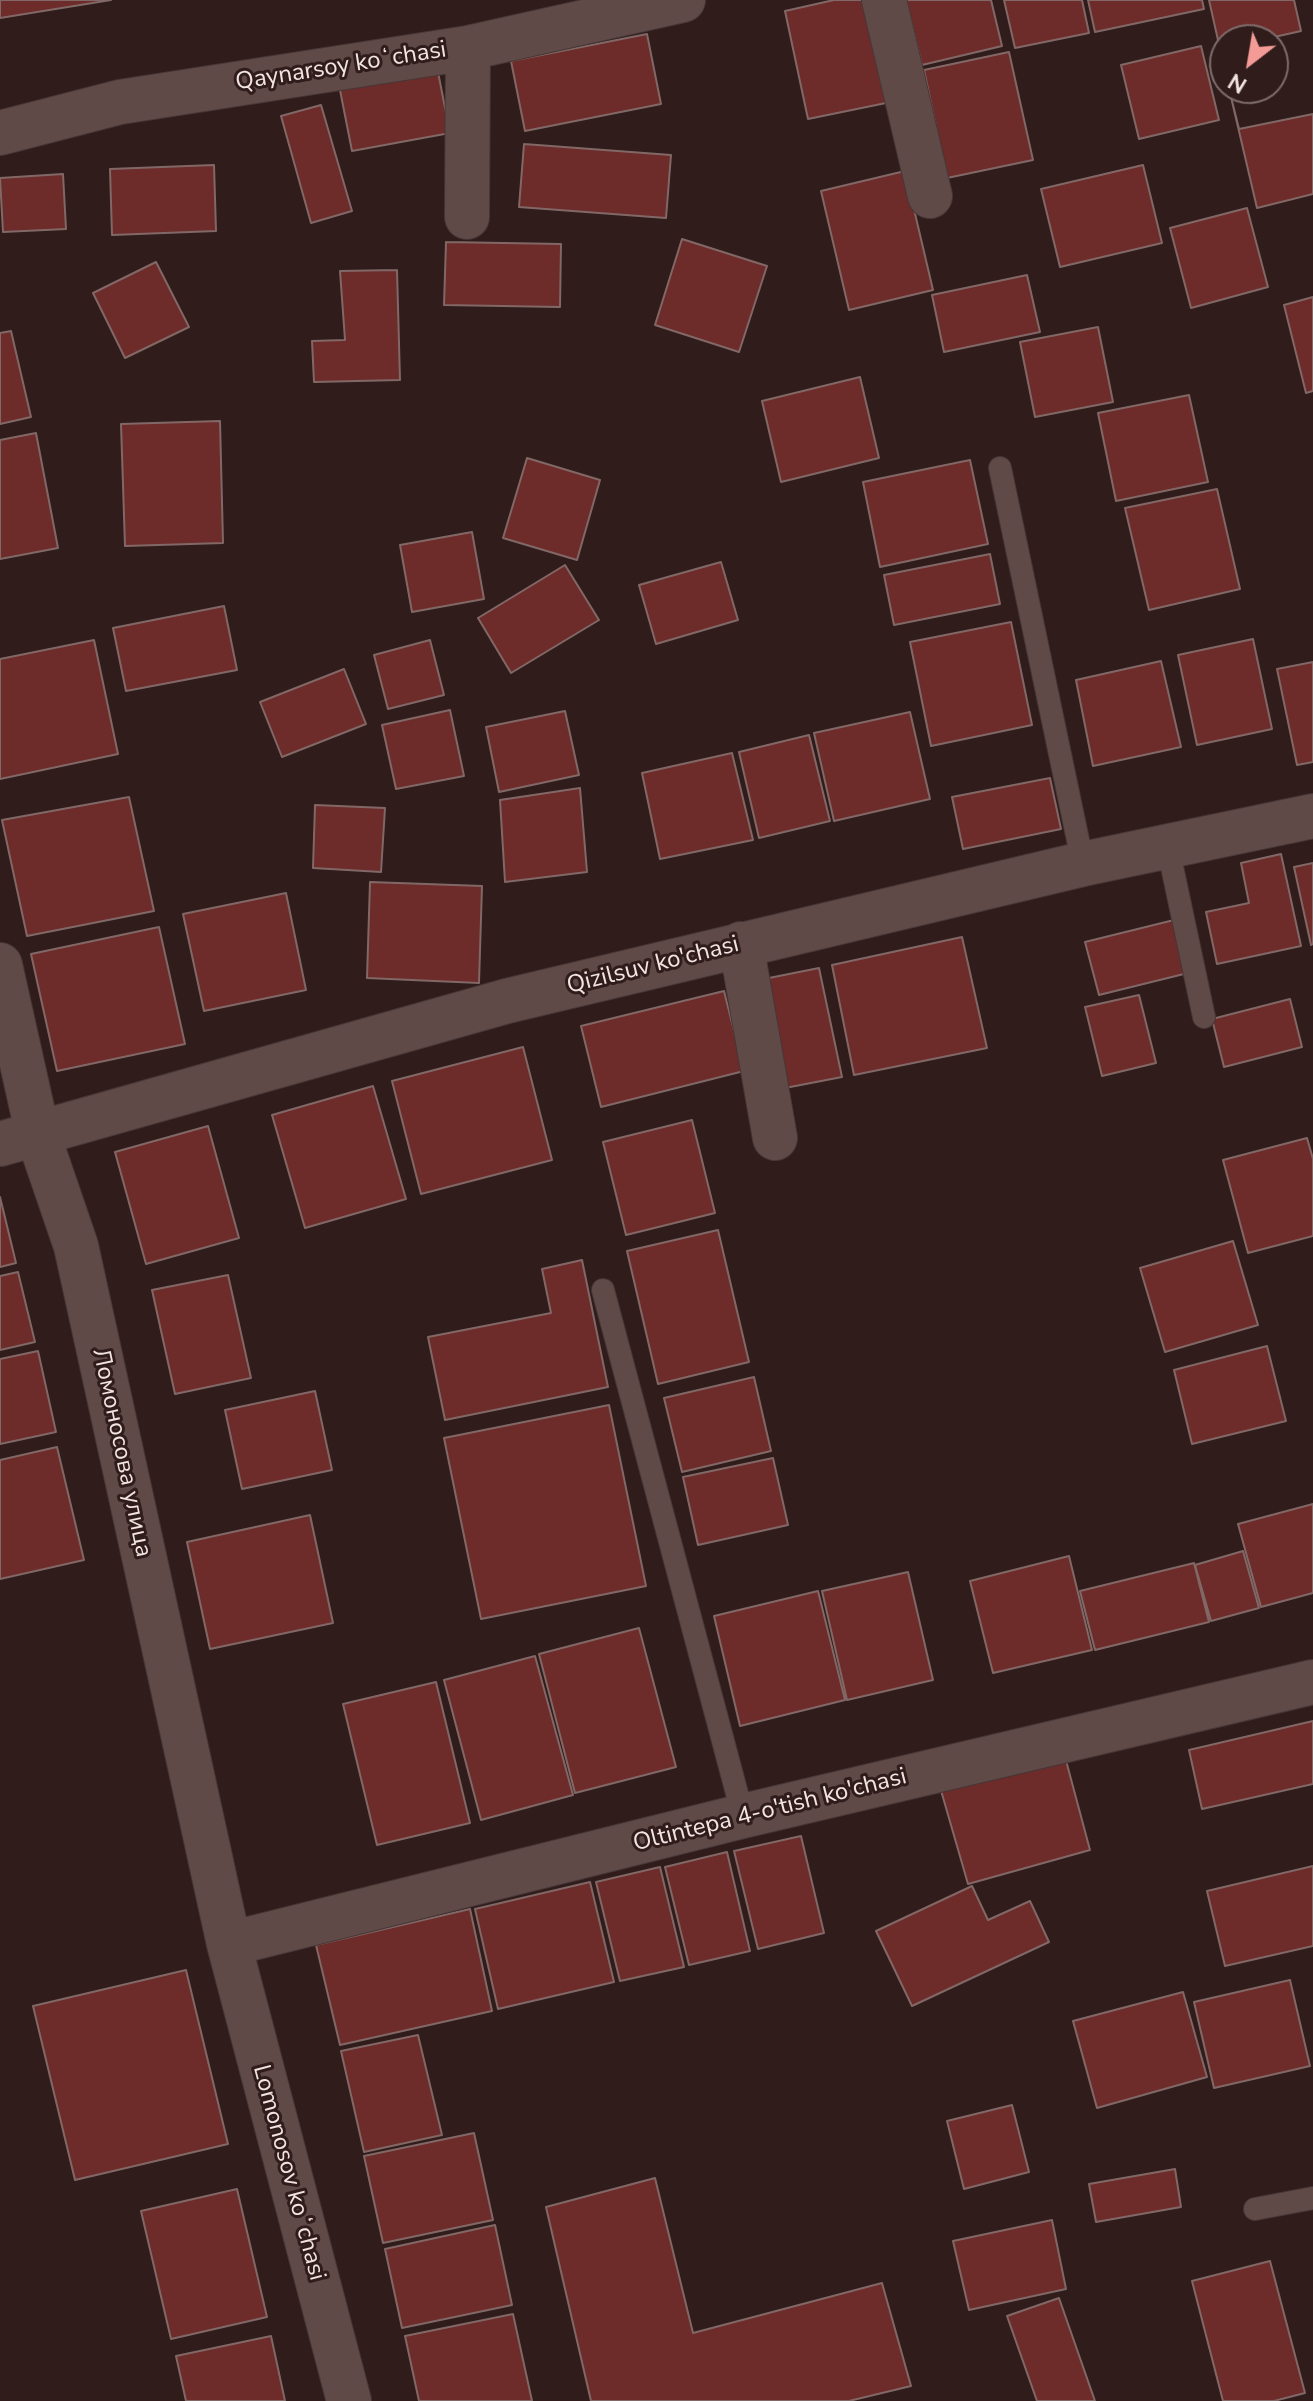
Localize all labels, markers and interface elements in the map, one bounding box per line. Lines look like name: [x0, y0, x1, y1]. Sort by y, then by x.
north arrow: [1209, 24, 1289, 104]
street label: Qaynarsoy koʻchasi: [234, 36, 448, 98]
text: N: [1223, 66, 1252, 100]
street label: Qizilsuv ko'chasi: [564, 931, 742, 1001]
street label: Ломоносова улица: [85, 1346, 157, 1560]
street label: Oltintepa 4-o'tish ko'chasi: [630, 1763, 910, 1859]
street label: Lomonosov koʻchasi: [245, 2062, 331, 2284]

